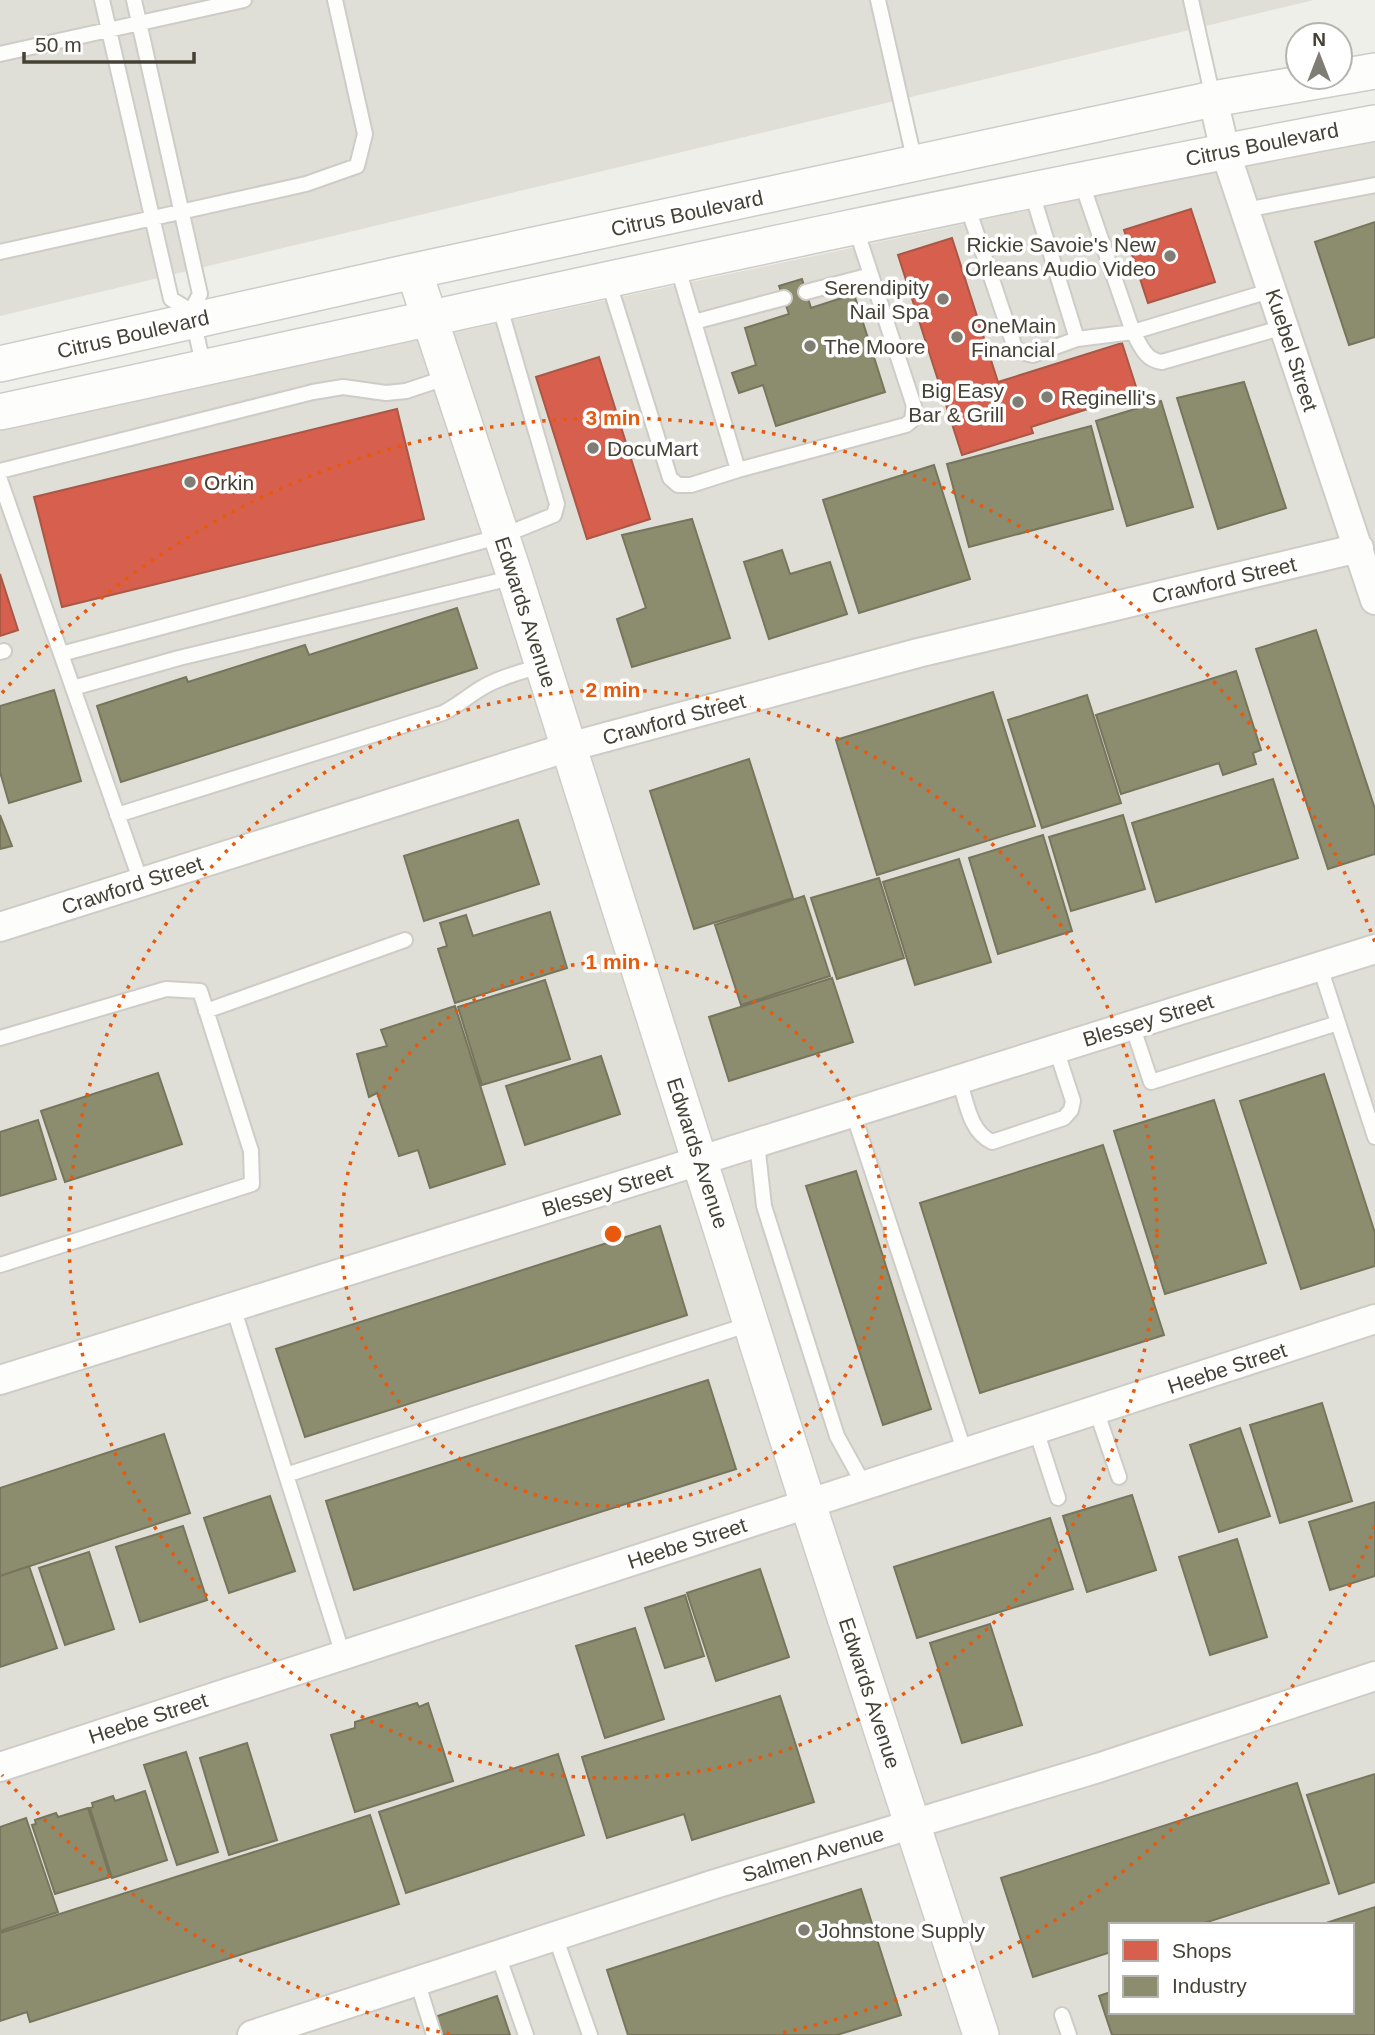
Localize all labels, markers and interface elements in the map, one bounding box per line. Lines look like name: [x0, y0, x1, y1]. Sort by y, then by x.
scale bar: [24, 21, 194, 65]
north arrow: [1284, 21, 1354, 91]
text: N: [1312, 29, 1326, 50]
text: 50 m: [35, 33, 82, 56]
street label: Citrus Boulevard: [1184, 118, 1340, 170]
street label: Citrus Boulevard: [609, 186, 765, 240]
place label: Rickie Savoie's New Orleans Audio Video: [965, 233, 1157, 280]
marker: Rickie Savoie's New Orleans Audio Video: [1162, 248, 1178, 264]
place label: Serendipity Nail Spa: [824, 276, 929, 323]
street label: Kuebel Street: [1261, 286, 1323, 414]
marker: Serendipity Nail Spa: [935, 291, 951, 307]
street label: Citrus Boulevard: [55, 305, 211, 363]
place label: OneMain Financial: [971, 314, 1056, 361]
marker: OneMain Financial: [949, 329, 965, 345]
place label: The Moore: [824, 335, 926, 358]
marker: The Moore: [802, 338, 818, 354]
place label: Big Easy Bar & Grill: [908, 379, 1004, 426]
place label: Reginelli's: [1061, 386, 1156, 409]
marker: Reginelli's: [1039, 389, 1055, 405]
marker: Big Easy Bar & Grill: [1010, 394, 1026, 410]
text: 3 min: [586, 406, 640, 429]
place label: DocuMart: [607, 437, 698, 460]
marker: DocuMart: [585, 440, 601, 456]
place label: Orkin: [204, 471, 254, 494]
marker: Orkin: [182, 474, 198, 490]
street label: Edwards Avenue: [491, 534, 561, 690]
street label: Crawford Street: [1150, 552, 1298, 608]
text: 2 min: [586, 678, 640, 701]
street label: Crawford Street: [600, 689, 748, 749]
street label: Crawford Street: [59, 851, 206, 919]
text: 1 min: [586, 950, 640, 973]
street label: Blessey Street: [1080, 989, 1216, 1051]
street label: Edwards Avenue: [663, 1075, 733, 1231]
street label: Blessey Street: [539, 1159, 675, 1221]
centre of rings: [601, 1222, 625, 1246]
street label: Heebe Street: [1165, 1338, 1290, 1398]
street label: Heebe Street: [625, 1513, 750, 1573]
street label: Edwards Avenue: [835, 1615, 905, 1771]
street label: Heebe Street: [86, 1688, 211, 1748]
street label: Salmen Avenue: [739, 1822, 887, 1886]
place label: Johnstone Supply: [818, 1919, 985, 1942]
marker: Johnstone Supply: [796, 1922, 812, 1938]
legend: [1109, 1923, 1354, 2014]
text: Shops: [1172, 1939, 1232, 1962]
text: Industry: [1172, 1974, 1247, 1997]

